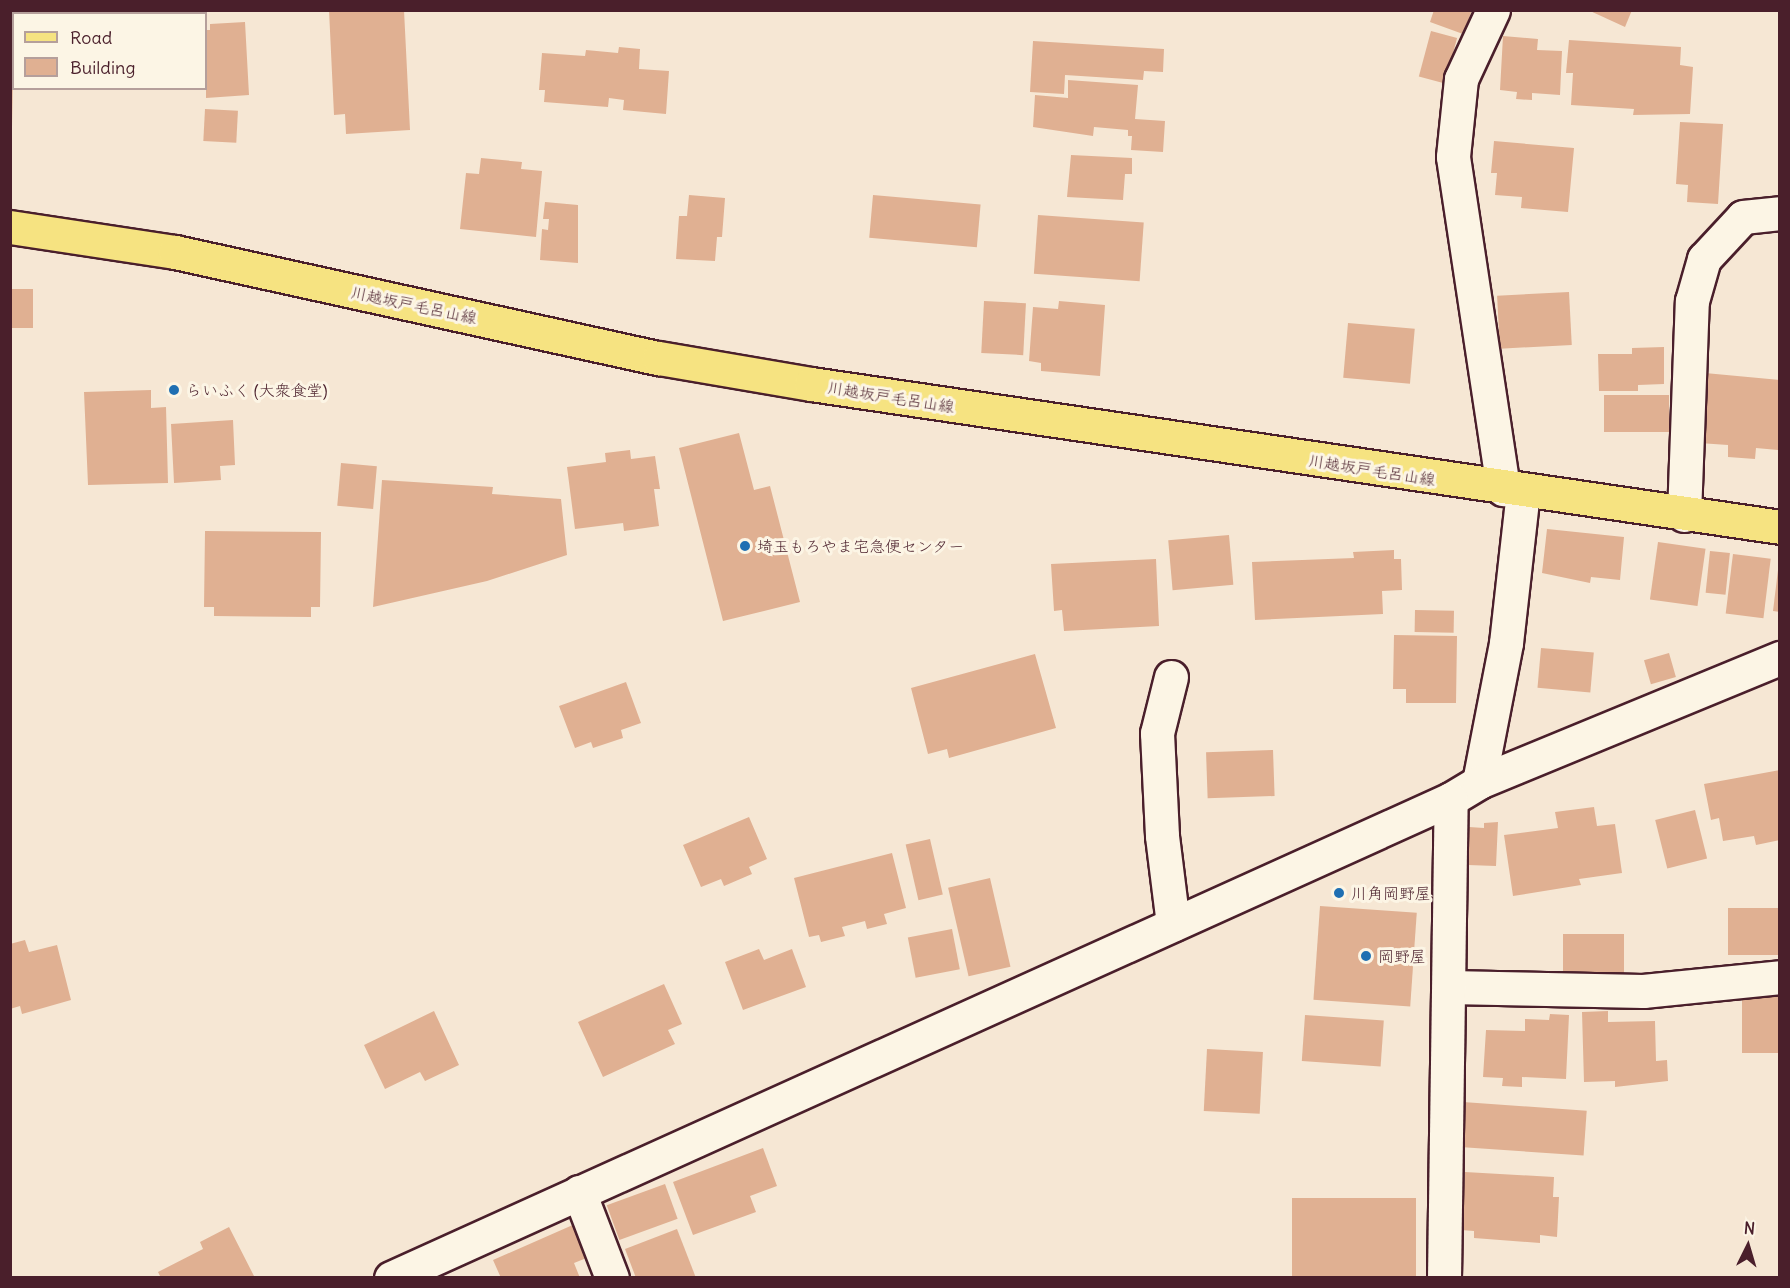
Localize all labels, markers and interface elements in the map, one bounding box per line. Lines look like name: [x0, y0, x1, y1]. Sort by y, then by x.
legend: [12, 12, 207, 90]
text: Road: [70, 26, 112, 49]
text: Building: [70, 56, 135, 79]
street label: 川越坂戸毛呂山線: [349, 282, 479, 328]
street label: 川越坂戸毛呂山線: [826, 378, 956, 416]
place label: らいふく (大衆食堂): [186, 380, 327, 400]
marker: らいふく (大衆食堂): [167, 383, 181, 397]
street label: 川越坂戸毛呂山線: [1307, 451, 1437, 489]
place label: 埼玉もろやま宅急便センター: [757, 536, 965, 556]
marker: 埼玉もろやま宅急便センター: [738, 539, 752, 553]
place label: 川角岡野屋: [1351, 883, 1431, 903]
marker: 川角岡野屋: [1332, 886, 1346, 900]
place label: 岡野屋: [1378, 946, 1426, 966]
marker: 岡野屋: [1359, 949, 1373, 963]
north arrow: [1718, 1216, 1778, 1276]
text: N: [1743, 1218, 1756, 1239]

